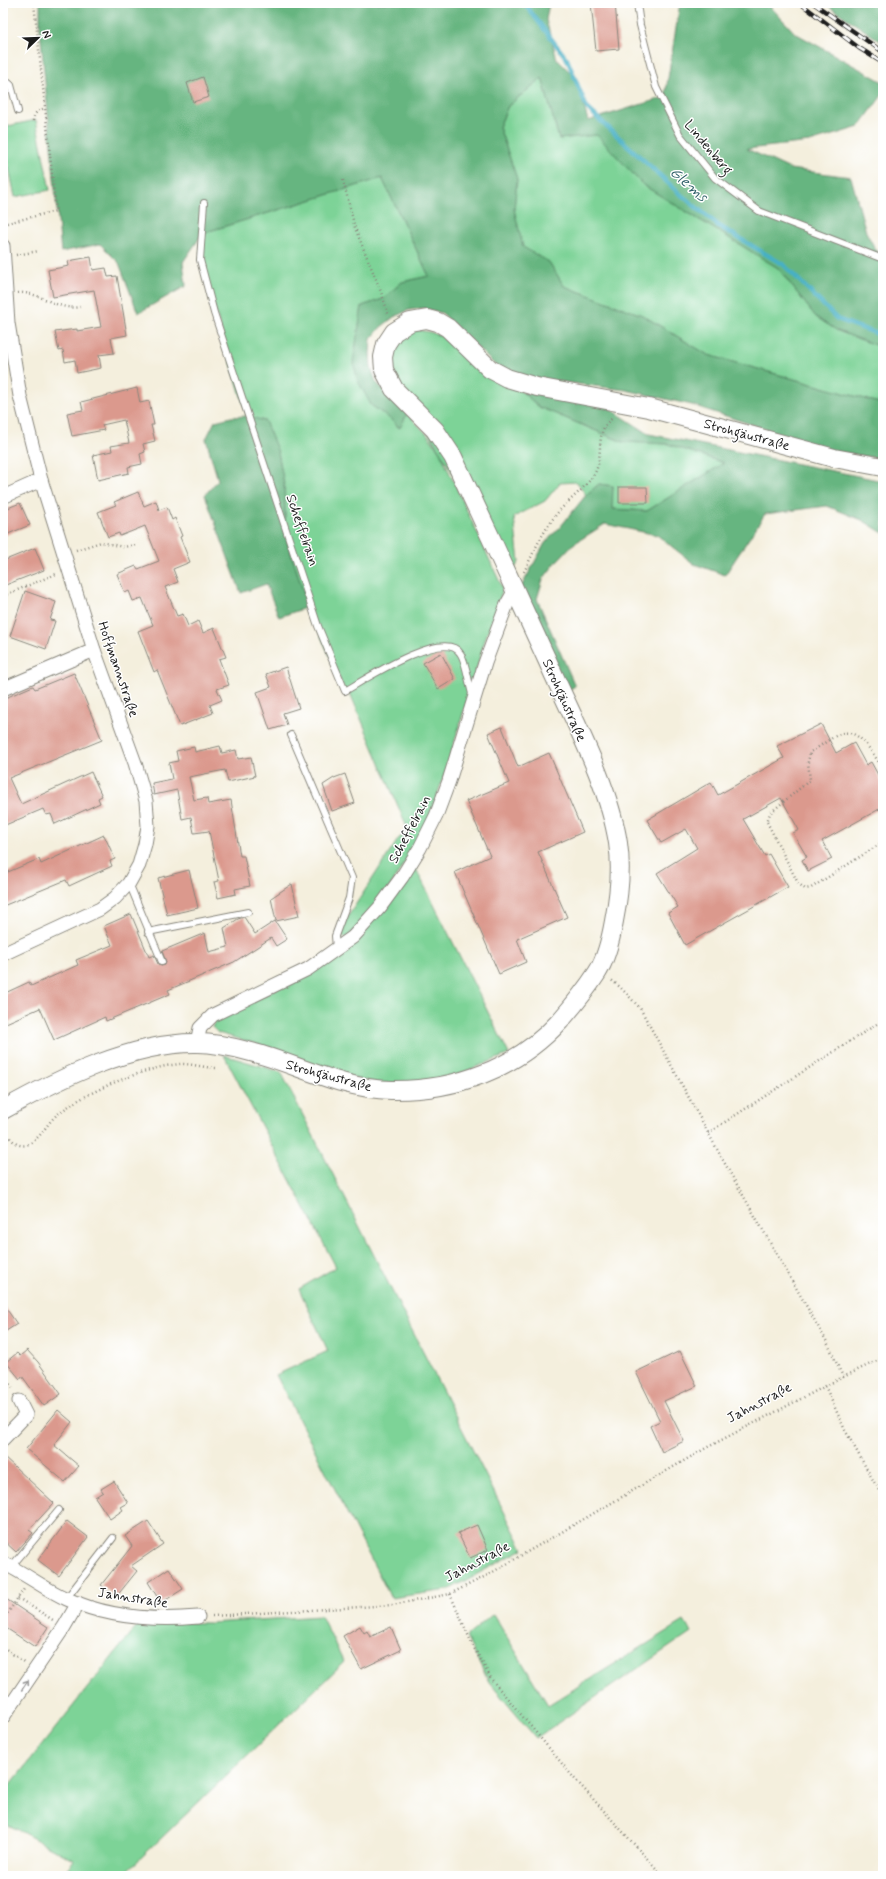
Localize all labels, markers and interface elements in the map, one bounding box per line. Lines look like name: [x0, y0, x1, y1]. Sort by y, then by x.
north arrow: [18, 18, 58, 58]
text: N: [38, 28, 54, 41]
street label: Lindenberg: [678, 116, 736, 180]
water label: Glems: [665, 163, 712, 208]
street label: Strohgäustraße: [701, 415, 792, 457]
street label: Scheffelrain: [281, 492, 323, 569]
street label: Hoffmannstraße: [93, 619, 143, 720]
street label: Strohgäustraße: [536, 656, 590, 745]
street label: Scheffelrain: [384, 792, 435, 867]
street label: Strohgäustraße: [283, 1056, 374, 1098]
street label: Jahnstraße: [724, 1378, 795, 1427]
street label: Jahnstraße: [442, 1537, 513, 1586]
street label: Jahnstraße: [96, 1584, 169, 1612]
one-way arrow: [21, 1680, 29, 1691]

